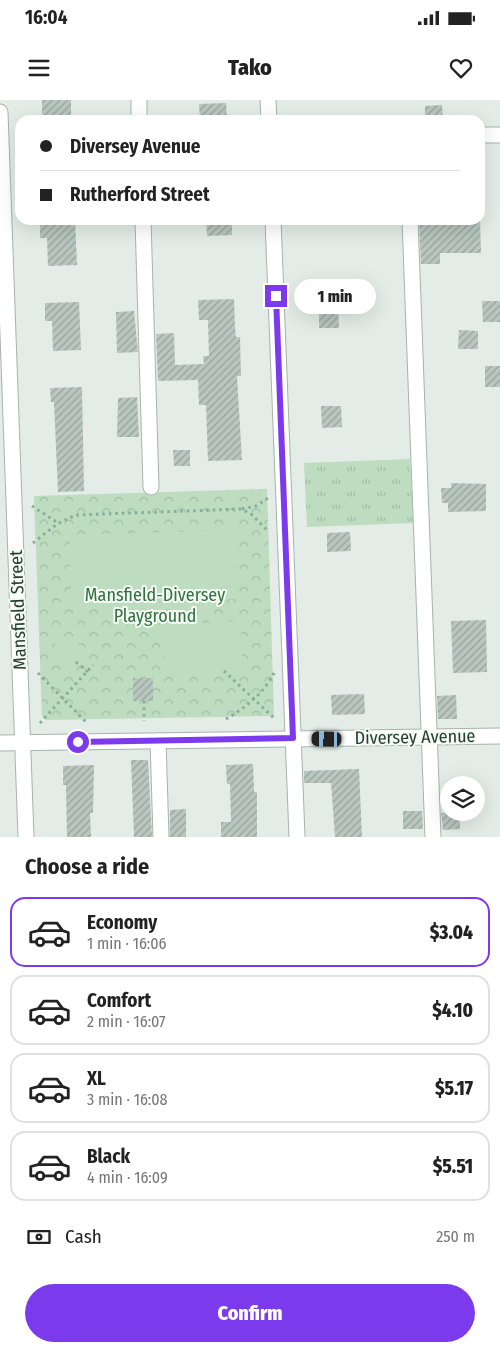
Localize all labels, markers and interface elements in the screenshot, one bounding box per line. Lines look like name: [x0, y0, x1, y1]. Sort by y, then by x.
text: 16:04: [25, 6, 67, 29]
icon: menu: [25, 54, 53, 82]
text: Tako: [228, 54, 272, 81]
icon: heart: [447, 54, 475, 82]
text: Diversey Avenue: [70, 135, 200, 158]
text: Rutherford Street: [70, 183, 210, 206]
callout: 1 min: [294, 278, 376, 314]
route end: [265, 285, 287, 307]
text: 1 min: [318, 287, 352, 306]
street label: Mansfield Street: [5, 550, 31, 670]
park label: Mansfield-Diversey Playground: [85, 584, 225, 627]
street label: Diversey Avenue: [354, 725, 476, 749]
route start: [67, 731, 89, 753]
car: [311, 731, 342, 747]
map controls: [440, 776, 485, 821]
button: layers: [440, 776, 485, 821]
text: Choose a ride: [25, 853, 149, 880]
icon: car: [27, 910, 72, 955]
text: Economy: [87, 911, 157, 934]
text: $3.04: [430, 921, 473, 944]
text: 1 min · 16:06: [87, 934, 167, 953]
icon: car: [27, 988, 72, 1033]
text: Comfort: [87, 989, 151, 1012]
text: $4.10: [432, 999, 473, 1022]
text: 2 min · 16:07: [87, 1012, 166, 1031]
icon: car: [27, 1066, 72, 1111]
text: XL: [87, 1067, 106, 1090]
text: $5.17: [435, 1077, 473, 1100]
text: 3 min · 16:08: [87, 1090, 168, 1109]
icon: car: [27, 1144, 72, 1189]
text: Black: [87, 1145, 130, 1168]
text: $5.51: [433, 1155, 473, 1178]
text: 4 min · 16:09: [87, 1168, 168, 1187]
icon: cash: [25, 1223, 53, 1251]
text: Cash: [65, 1225, 102, 1248]
text: 250 m: [436, 1227, 475, 1246]
button: Confirm: [25, 1284, 475, 1342]

